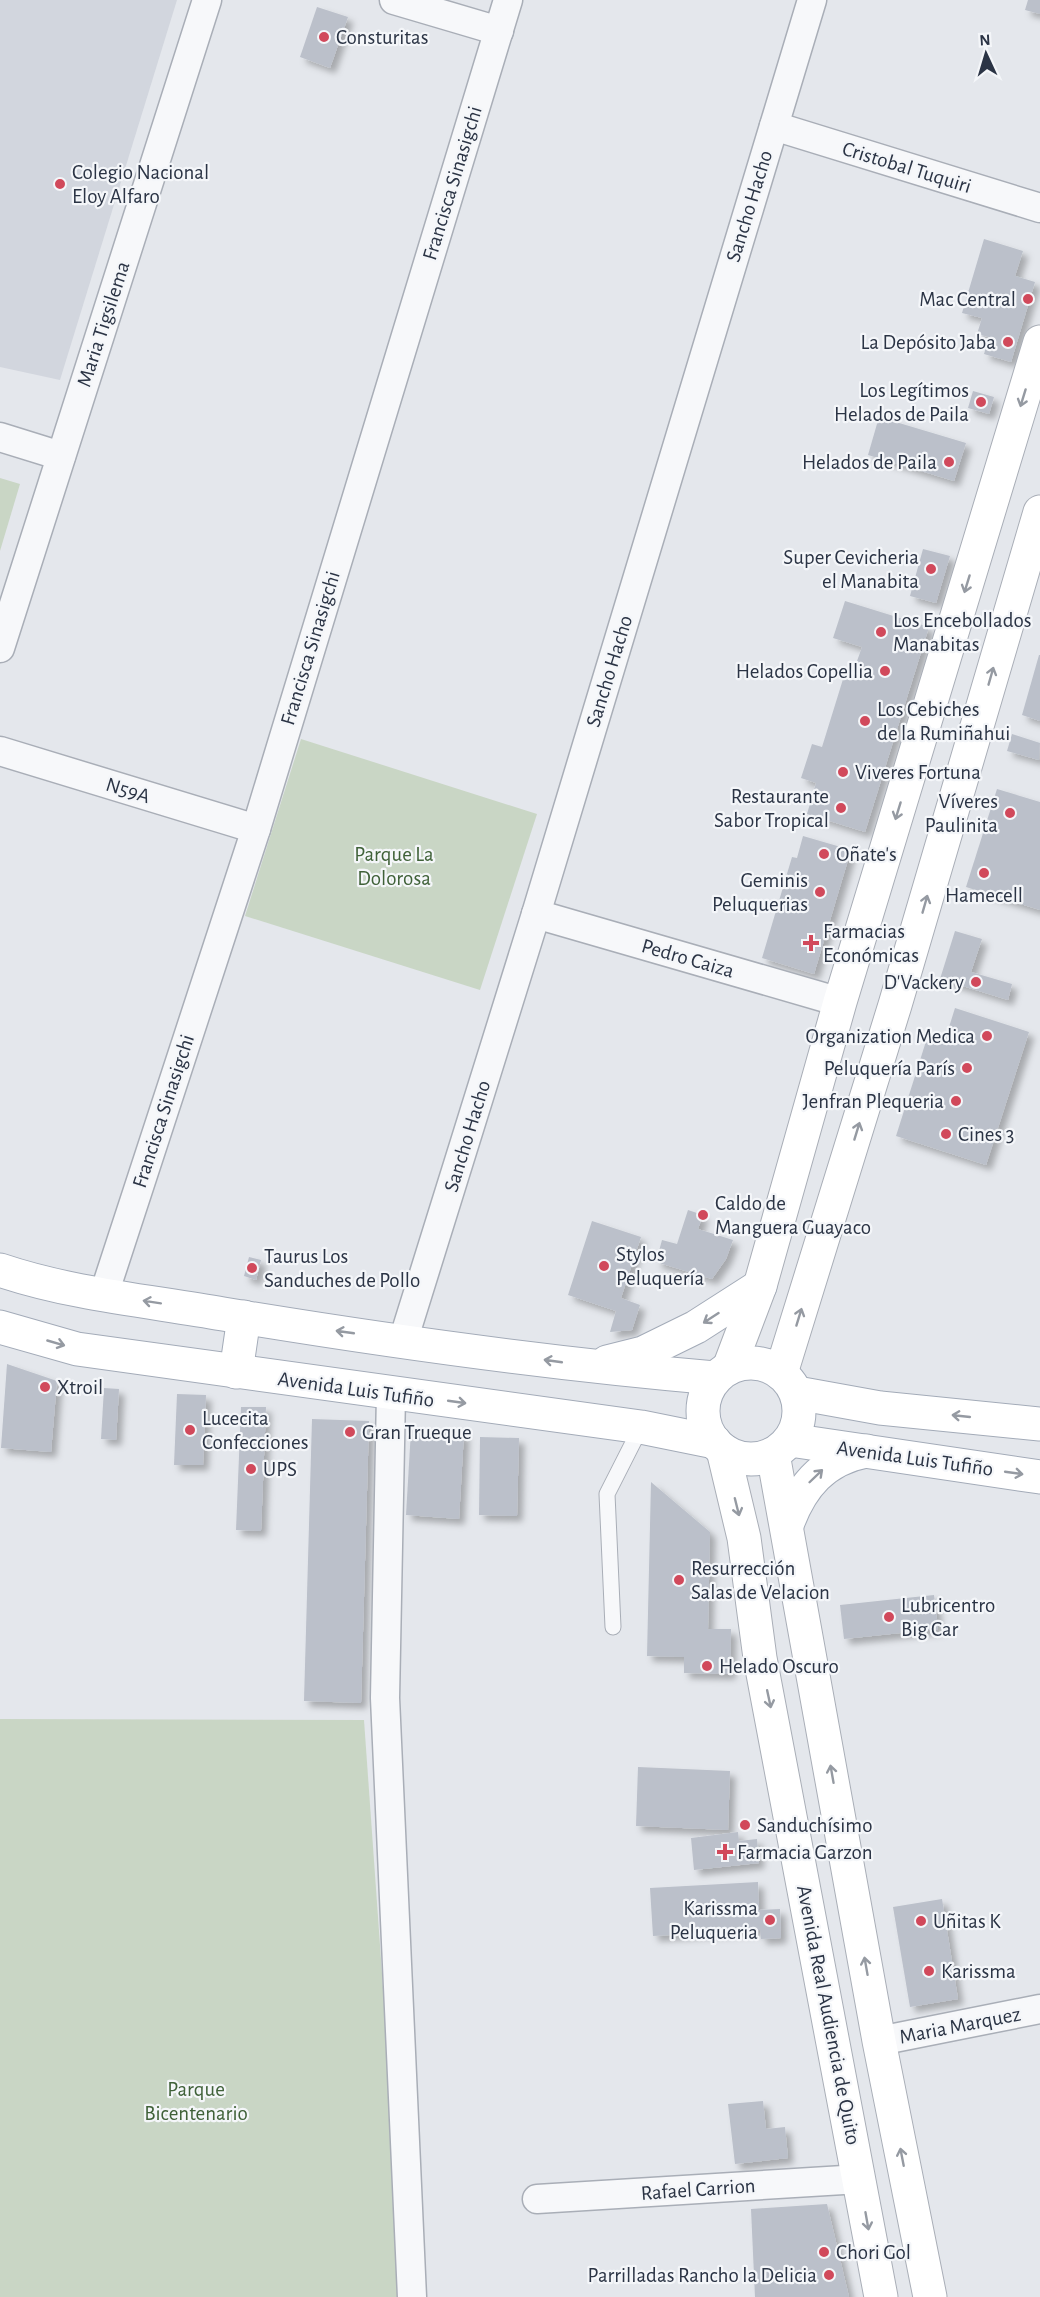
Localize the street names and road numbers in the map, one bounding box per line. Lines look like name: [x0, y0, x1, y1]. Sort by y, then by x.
street label: Francisca Sinasigchi: [419, 104, 486, 263]
street label: Cristobal Tuquiri: [840, 138, 974, 197]
street label: Sancho Hacho: [723, 148, 776, 264]
street label: Maria Tigsilema: [73, 258, 134, 390]
street label: Francisca Sinasigchi: [277, 569, 344, 728]
street label: Sancho Hacho: [583, 613, 636, 729]
street label: N59A: [103, 774, 153, 807]
street label: Pedro Caiza: [639, 935, 737, 982]
street label: Francisca Sinasigchi: [129, 1032, 198, 1190]
street label: Sancho Hacho: [441, 1078, 494, 1194]
street label: Avenida Luis Tufiño: [276, 1368, 436, 1411]
street label: Avenida Luis Tufiño: [835, 1437, 995, 1480]
street label: Avenida Real Audiencia de Quito: [793, 1883, 864, 2147]
street label: Maria Marquez: [898, 2003, 1023, 2048]
street label: Rafael Carrion: [640, 2175, 756, 2204]

